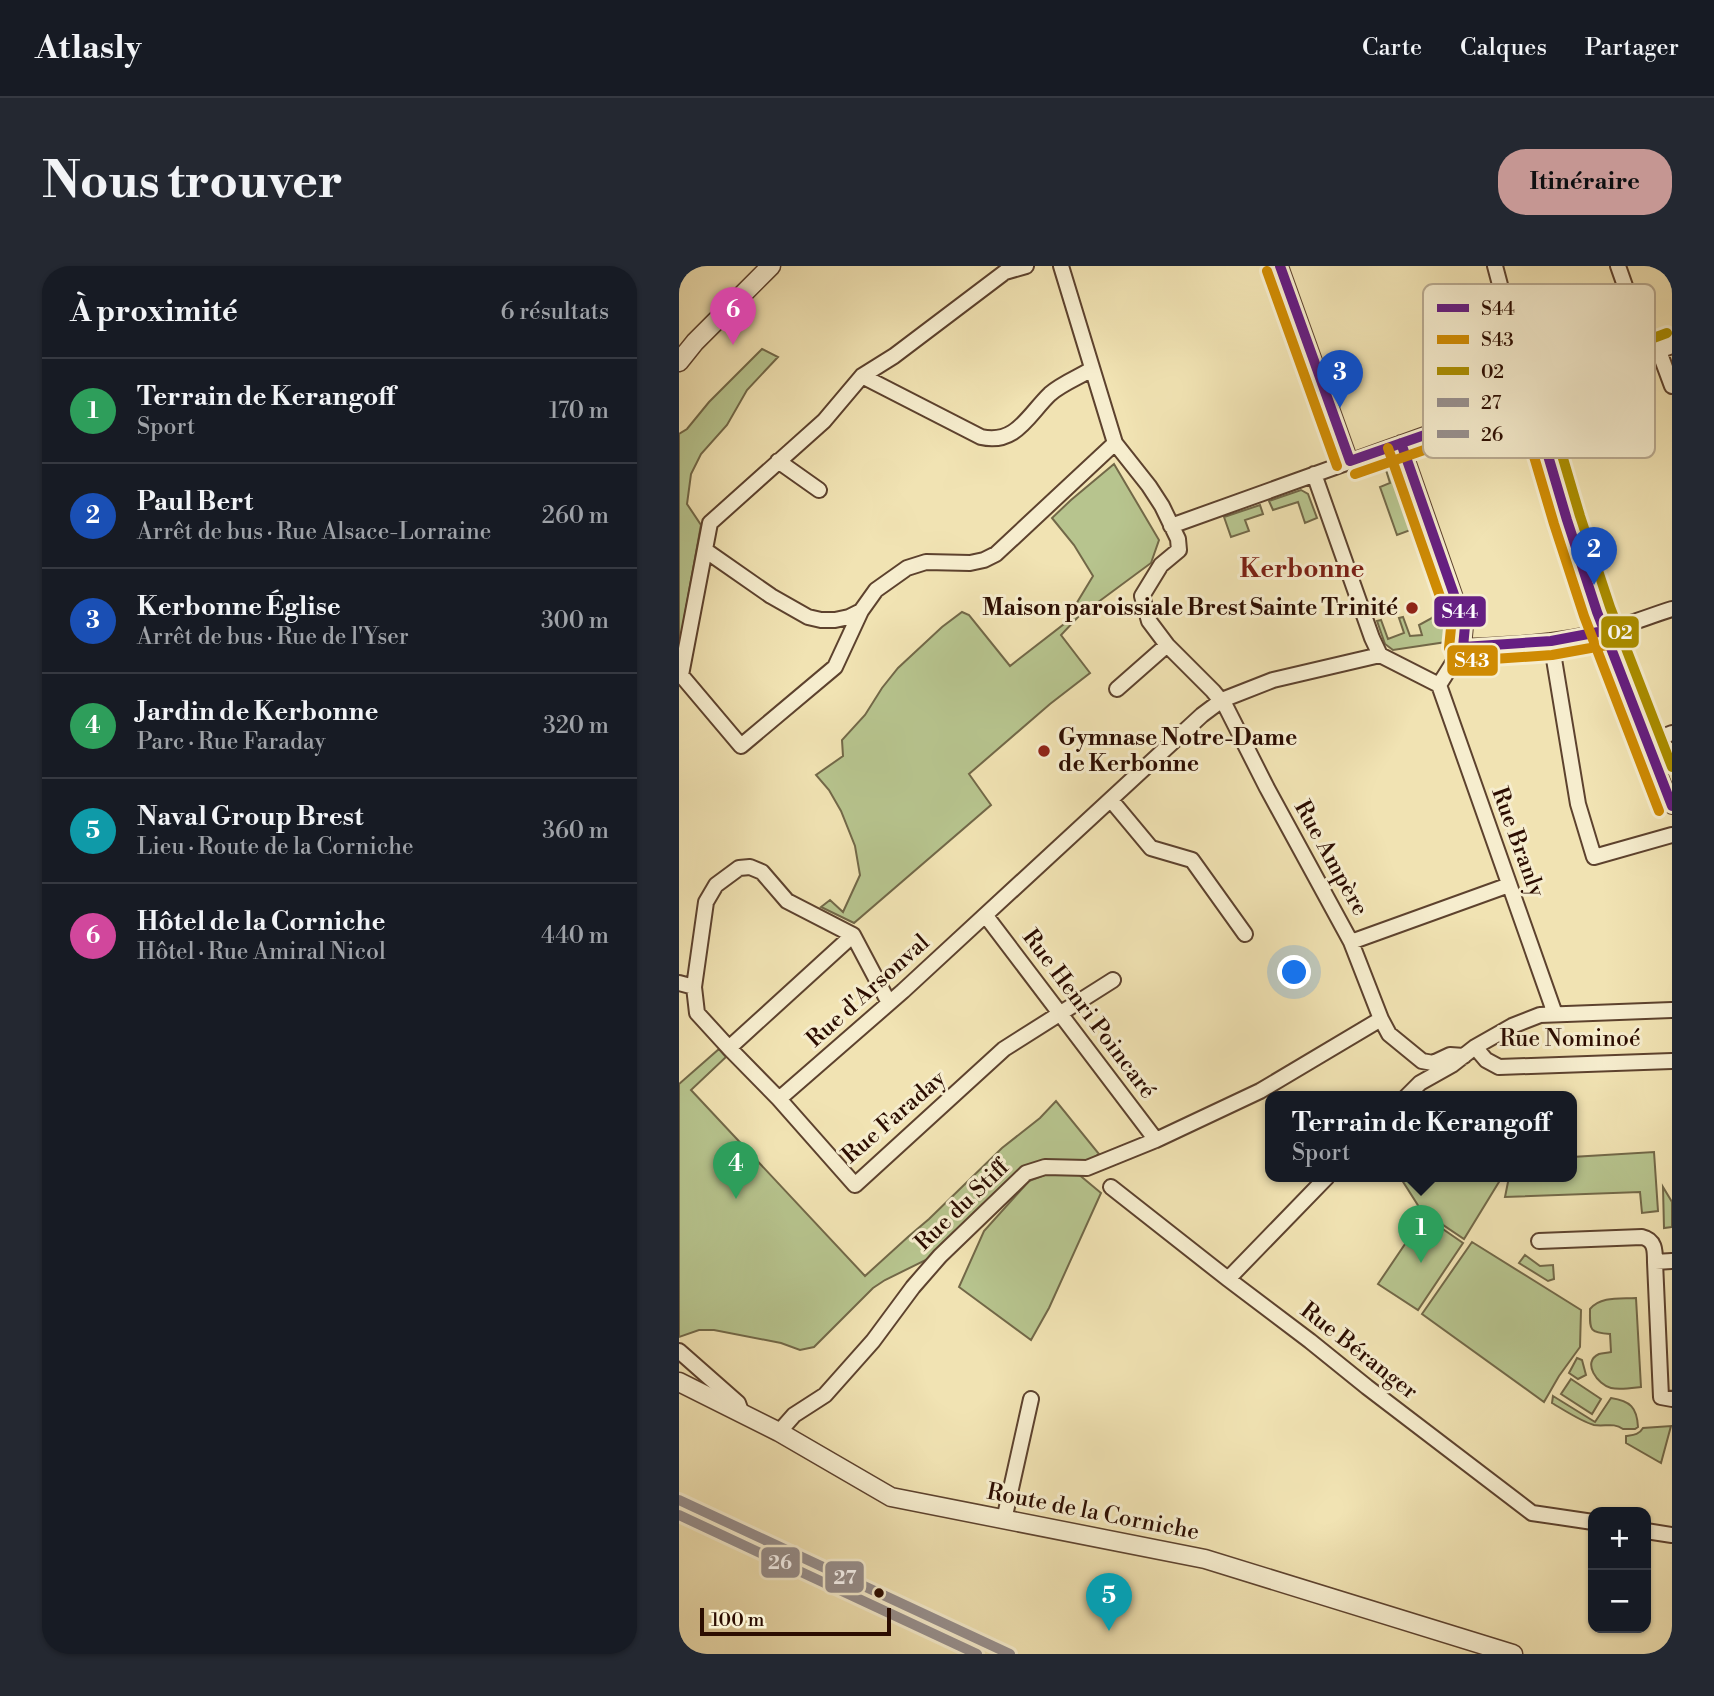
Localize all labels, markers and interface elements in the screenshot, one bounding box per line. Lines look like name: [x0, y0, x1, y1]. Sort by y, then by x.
text: Atlasly: [35, 28, 141, 69]
text: Carte: [1362, 33, 1422, 63]
text: Calques: [1460, 33, 1547, 63]
text: Partager: [1585, 33, 1679, 63]
button: Itinéraire: [1498, 149, 1672, 215]
text: Nous trouver: [42, 152, 343, 213]
legend: [1423, 284, 1655, 458]
pin: 6: [710, 287, 756, 345]
text: À proximité: [70, 293, 238, 331]
text: S44: [1481, 297, 1515, 321]
text: 6 résultats: [501, 298, 609, 326]
text: S43: [1481, 328, 1514, 352]
pin: 3: [1317, 350, 1363, 408]
text: 02: [1481, 360, 1504, 384]
text: Terrain de Kerangoff: [137, 381, 395, 413]
text: 27: [1481, 391, 1502, 415]
text: 1: [87, 397, 99, 425]
text: 170 m: [549, 397, 609, 425]
text: Sport: [137, 413, 195, 441]
text: 26: [1481, 423, 1503, 447]
text: Paul Bert: [137, 486, 253, 518]
text: 2: [86, 502, 100, 530]
text: 260 m: [542, 502, 609, 530]
text: Arrêt de bus · Rue Alsace-Lorraine: [137, 518, 491, 546]
pin: 2: [1571, 527, 1617, 585]
district label: Kerbonne: [1240, 553, 1364, 585]
text: Kerbonne Église: [137, 591, 341, 623]
place label: Maison paroissiale Brest Sainte Trinité: [982, 594, 1398, 622]
line badge: S44: [1433, 595, 1487, 628]
marker: Maison paroissiale Brest Sainte Trinité: [1404, 600, 1420, 616]
text: S44: [1442, 600, 1479, 624]
text: 3: [86, 607, 100, 635]
text: 300 m: [541, 607, 609, 635]
line badge: 02: [1600, 615, 1640, 649]
text: 02: [1607, 621, 1633, 645]
text: Arrêt de bus · Rue de l'Yser: [137, 623, 409, 651]
line badge: S43: [1446, 644, 1499, 677]
text: S43: [1455, 649, 1489, 673]
text: Jardin de Kerbonne: [137, 696, 378, 728]
text: 4: [85, 712, 101, 740]
text: 320 m: [543, 712, 609, 740]
place label: Gymnase Notre-Dame de Kerbonne: [1058, 724, 1297, 778]
text: Parc · Rue Faraday: [137, 728, 326, 756]
marker: Gymnase Notre-Dame de Kerbonne: [1036, 743, 1052, 759]
street label: Rue Branly: [1485, 783, 1551, 901]
street label: Rue Ampère: [1288, 795, 1374, 921]
text: Naval Group Brest: [137, 801, 363, 833]
text: 5: [86, 817, 100, 845]
text: 360 m: [542, 817, 609, 845]
text: Lieu · Route de la Corniche: [137, 833, 414, 861]
text: Hôtel de la Corniche: [137, 906, 385, 938]
text: 6: [86, 922, 100, 950]
text: 440 m: [541, 922, 609, 950]
street label: Rue Henri Poincaré: [1016, 924, 1162, 1104]
street label: Rue d'Arsonval: [801, 928, 935, 1053]
text: Hôtel · Rue Amiral Nicol: [137, 938, 386, 966]
your location: [1277, 955, 1311, 989]
street label: Rue Nominoé: [1499, 1025, 1641, 1053]
street label: Rue Faraday: [837, 1064, 952, 1170]
popup: [1265, 1091, 1577, 1182]
text: Terrain de Kerangoff: [1292, 1107, 1550, 1139]
text: Sport: [1292, 1139, 1350, 1167]
pin: 4: [713, 1141, 759, 1199]
street label: Rue du Stiff: [909, 1152, 1016, 1257]
pin: 1: [1398, 1205, 1444, 1263]
street label: Rue Béranger: [1295, 1296, 1423, 1406]
street label: Route de la Corniche: [984, 1478, 1202, 1546]
map controls: [1588, 1507, 1651, 1633]
button: +: [1588, 1507, 1651, 1570]
line badge: 26: [760, 1546, 801, 1579]
text: 26: [768, 1551, 792, 1575]
line badge: 27: [824, 1560, 865, 1594]
text: 27: [834, 1566, 856, 1590]
button: −: [1588, 1570, 1651, 1633]
pin: 5: [1086, 1573, 1132, 1631]
unlabelled marker: [872, 1586, 886, 1600]
scale bar: [700, 1605, 891, 1637]
text: 100 m: [711, 1608, 764, 1632]

